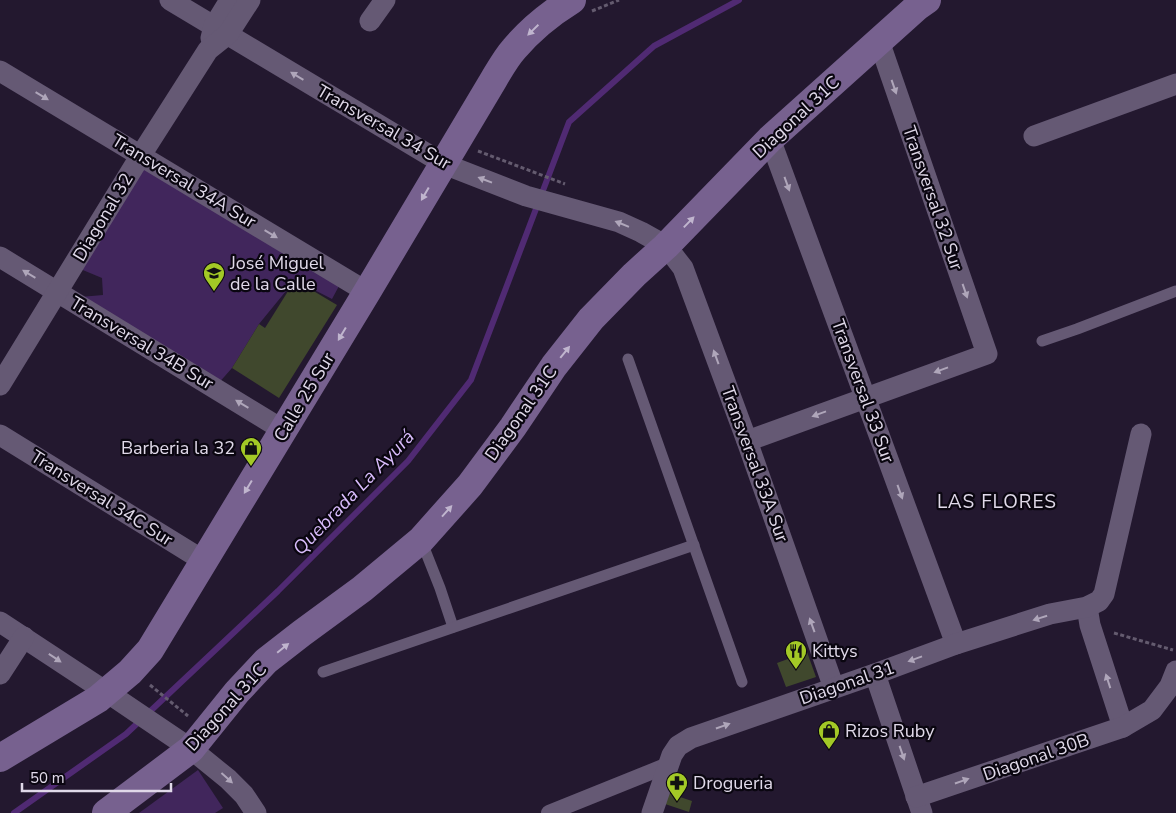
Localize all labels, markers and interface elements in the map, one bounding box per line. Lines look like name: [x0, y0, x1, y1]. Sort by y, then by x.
one-way arrow: [528, 24, 540, 36]
street label: Diagonal 31C: [747, 70, 845, 164]
one-way arrow: [290, 71, 303, 80]
street label: Transversal 34 Sur: [313, 79, 456, 175]
one-way arrow: [891, 80, 899, 95]
one-way arrow: [34, 92, 49, 100]
street label: Transversal 32 Sur: [897, 123, 969, 274]
street label: Transversal 34A Sur: [107, 128, 261, 234]
street label: Diagonal 32: [67, 168, 139, 266]
one-way arrow: [477, 176, 492, 184]
one-way arrow: [784, 177, 791, 192]
one-way arrow: [421, 187, 430, 200]
one-way arrow: [683, 216, 695, 228]
one-way arrow: [614, 220, 629, 228]
one-way arrow: [265, 229, 278, 239]
place label: José Miguel de la Calle: [229, 251, 324, 296]
school or university icon: José Miguel de la Calle: [202, 261, 226, 292]
one-way arrow: [22, 270, 35, 279]
one-way arrow: [962, 283, 969, 298]
street label: Transversal 34B Sur: [66, 291, 219, 396]
street label: Transversal 33 Sur: [826, 316, 900, 467]
one-way arrow: [338, 327, 347, 340]
one-way arrow: [559, 346, 570, 359]
street label: Calle 25 Sur: [268, 348, 340, 446]
one-way arrow: [712, 349, 720, 364]
street label: Diagonal 31C: [479, 361, 563, 465]
one-way arrow: [933, 366, 948, 374]
street label: Transversal 33A Sur: [716, 383, 795, 546]
one-way arrow: [235, 400, 248, 409]
one-way arrow: [811, 410, 826, 418]
water label: Quebrada La Ayurá: [287, 424, 420, 561]
place label: Barberia la 32: [121, 436, 235, 460]
shop icon: Barberia la 32: [239, 436, 263, 467]
street label: Transversal 34C Sur: [26, 445, 178, 552]
one-way arrow: [244, 481, 253, 494]
one-way arrow: [896, 485, 904, 500]
district label: LAS FLORES: [937, 489, 1057, 515]
one-way arrow: [441, 505, 453, 517]
one-way arrow: [1032, 614, 1047, 622]
one-way arrow: [808, 617, 816, 632]
restaurant icon: Kittys: [784, 639, 808, 670]
place label: Kittys: [812, 639, 858, 663]
one-way arrow: [276, 643, 289, 654]
one-way arrow: [49, 654, 62, 663]
street label: Diagonal 31: [796, 656, 898, 710]
one-way arrow: [908, 656, 923, 663]
street label: Diagonal 31C: [180, 658, 272, 756]
one-way arrow: [1104, 673, 1112, 688]
shop icon: Rizos Ruby: [817, 719, 841, 750]
place label: Rizos Ruby: [845, 719, 935, 743]
one-way arrow: [715, 722, 730, 730]
street label: Diagonal 30B: [980, 728, 1092, 786]
one-way arrow: [898, 746, 906, 761]
scale bar: [22, 760, 171, 792]
text: 50 m: [30, 768, 65, 788]
pharmacy icon: Drogueria: [665, 771, 689, 802]
place label: Drogueria: [693, 771, 773, 795]
one-way arrow: [220, 772, 232, 784]
one-way arrow: [955, 777, 970, 785]

